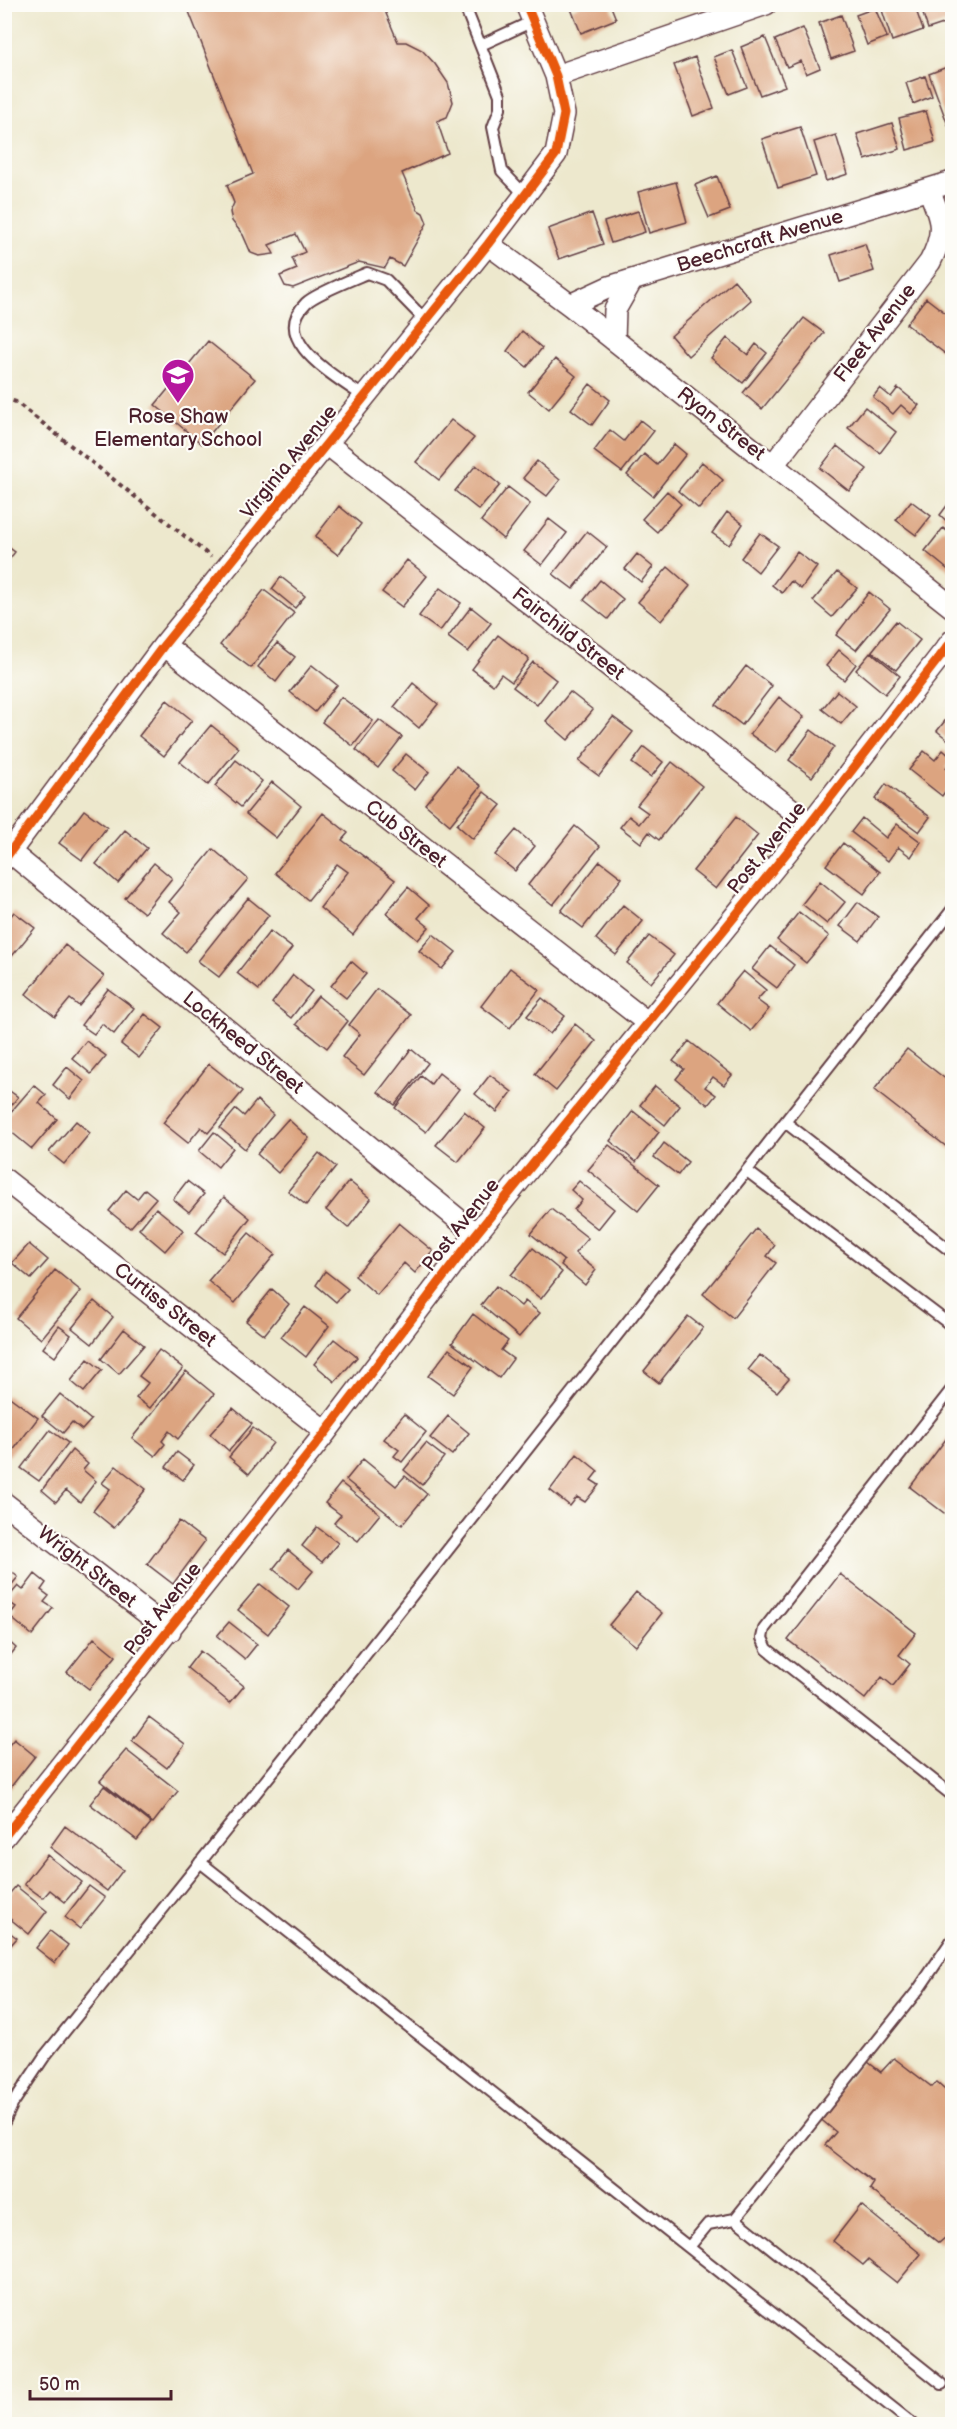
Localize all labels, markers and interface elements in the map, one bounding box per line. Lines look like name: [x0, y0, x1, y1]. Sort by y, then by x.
street label: Beechcraft Avenue: [674, 204, 846, 278]
street label: Fleet Avenue: [829, 279, 921, 387]
school or university icon: Rose Shaw Elementary School: [160, 357, 196, 404]
street label: Ryan Street: [672, 382, 770, 466]
street label: Virginia Avenue: [236, 400, 342, 524]
place label: Rose Shaw Elementary School: [94, 405, 262, 452]
street label: Fairchild Street: [507, 583, 629, 685]
street label: Cub Street: [361, 795, 451, 873]
street label: Post Avenue: [723, 797, 812, 899]
street label: Lockheed Street: [178, 987, 308, 1099]
street label: Post Avenue: [417, 1173, 505, 1276]
street label: Curtiss Street: [109, 1258, 221, 1352]
street label: Wright Street: [33, 1521, 141, 1613]
street label: Post Avenue: [119, 1557, 207, 1660]
scale bar: [30, 2363, 171, 2401]
text: 50 m: [39, 2374, 80, 2395]

